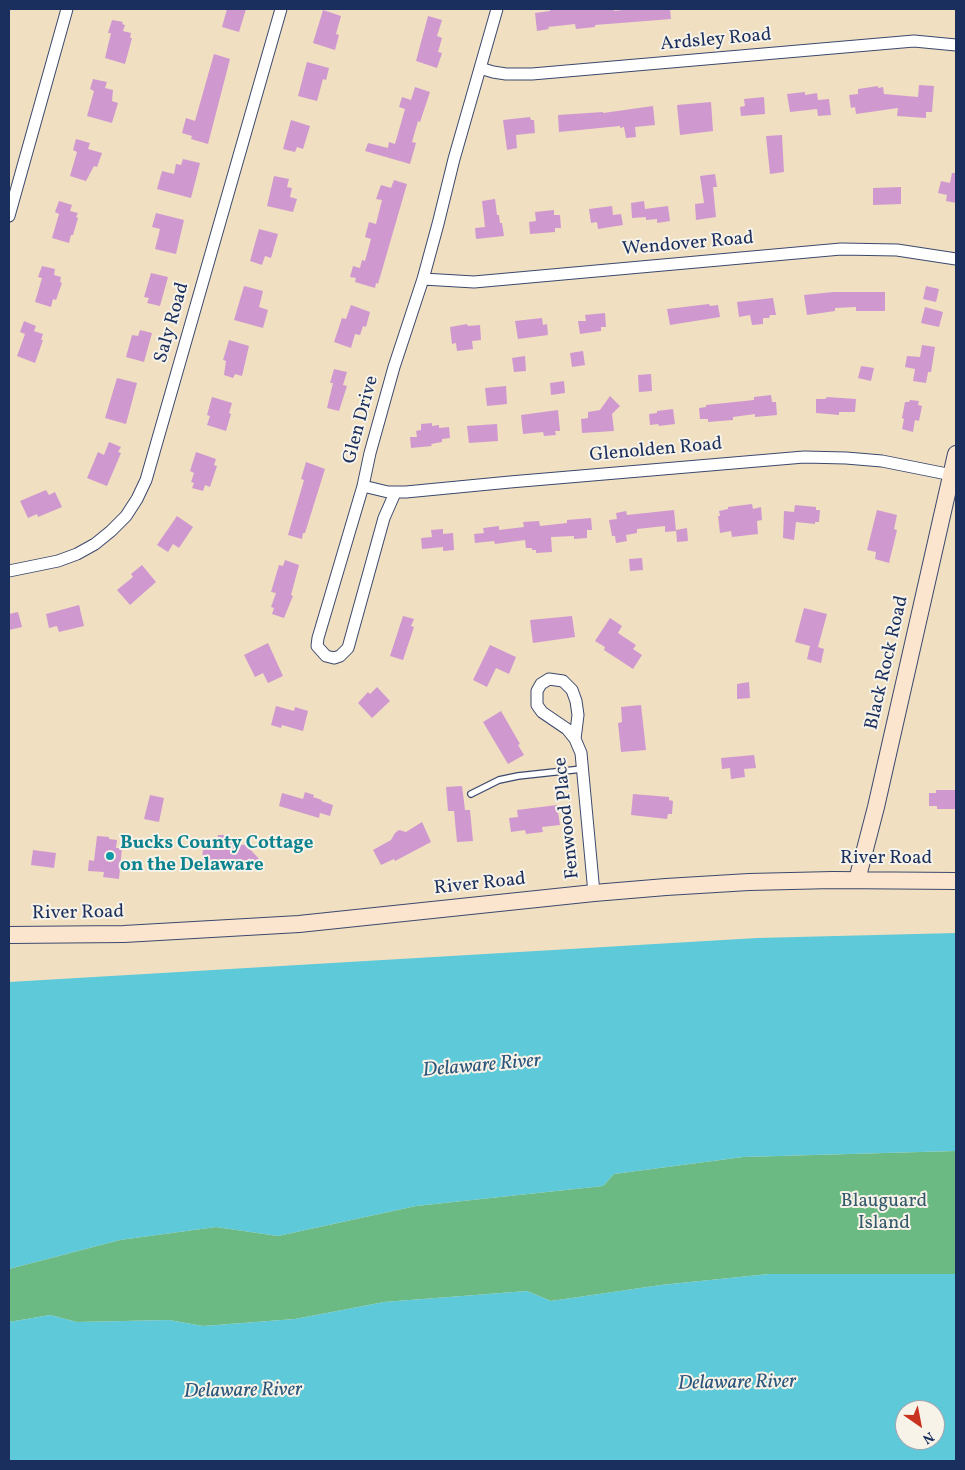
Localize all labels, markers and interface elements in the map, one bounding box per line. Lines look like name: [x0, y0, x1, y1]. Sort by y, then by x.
street label: Ardsley Road: [659, 25, 773, 57]
street label: Wendover Road: [621, 228, 755, 262]
street label: Saly Road: [151, 280, 195, 366]
street label: Glen Drive: [339, 374, 385, 466]
street label: Glenolden Road: [589, 434, 723, 468]
street label: Black Rock Road: [861, 594, 915, 732]
street label: Fenwood Place: [550, 756, 586, 880]
place label: Bucks County Cottage on the Delaware: [120, 834, 313, 878]
street label: River Road: [840, 849, 932, 871]
marker: Bucks County Cottage on the Delaware: [104, 850, 116, 862]
street label: River Road: [433, 869, 527, 901]
street label: River Road: [32, 902, 124, 926]
water label: Delaware River: [422, 1050, 542, 1084]
park label: Blauguard Island: [841, 1192, 927, 1236]
water label: Delaware River: [677, 1371, 797, 1397]
water label: Delaware River: [183, 1379, 303, 1405]
north arrow: [895, 1400, 945, 1450]
text: N: [918, 1426, 937, 1448]

